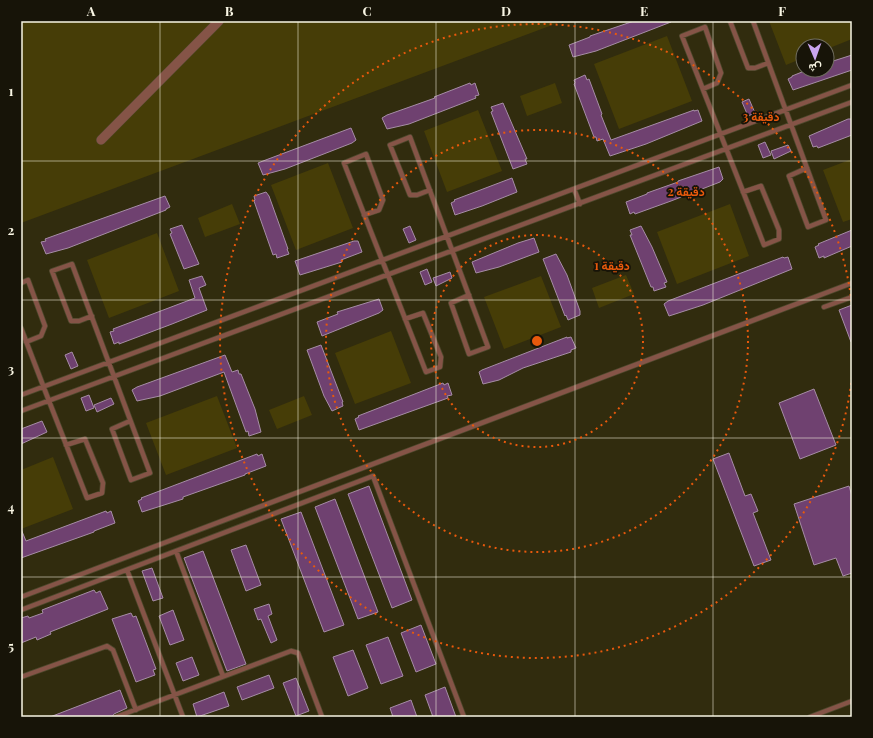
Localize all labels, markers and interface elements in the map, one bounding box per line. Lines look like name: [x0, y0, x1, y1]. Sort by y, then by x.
text: A: [86, 2, 96, 19]
text: B: [225, 2, 234, 19]
text: C: [362, 2, 372, 19]
text: D: [501, 2, 511, 19]
text: E: [640, 2, 648, 19]
text: F: [778, 2, 786, 19]
north arrow: [795, 38, 835, 78]
text: ش: [808, 61, 822, 76]
text: 1: [9, 82, 14, 99]
text: 3 دقيقة: [743, 108, 779, 124]
text: 2 دقيقة: [667, 183, 705, 199]
text: 2: [8, 221, 15, 238]
text: 1 دقيقة: [594, 257, 630, 273]
centre of rings: [530, 334, 544, 348]
text: 3: [8, 360, 14, 377]
text: 4: [8, 498, 15, 515]
text: 5: [8, 637, 14, 654]

